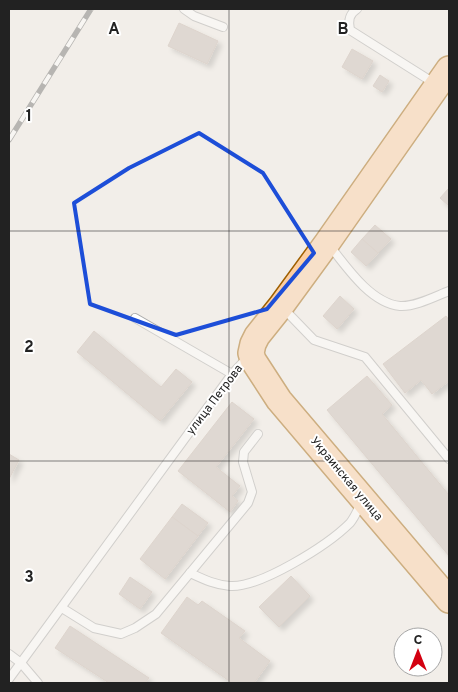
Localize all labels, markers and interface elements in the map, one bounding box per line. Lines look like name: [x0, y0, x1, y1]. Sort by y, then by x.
text: A: [108, 20, 120, 40]
text: B: [337, 20, 349, 40]
text: 1: [26, 107, 32, 127]
text: 2: [24, 338, 34, 358]
street label: улица Петрова: [183, 361, 247, 439]
street label: Украинская улица: [306, 434, 386, 524]
text: 3: [24, 568, 34, 588]
north arrow: [393, 627, 443, 677]
text: С: [414, 632, 423, 649]

